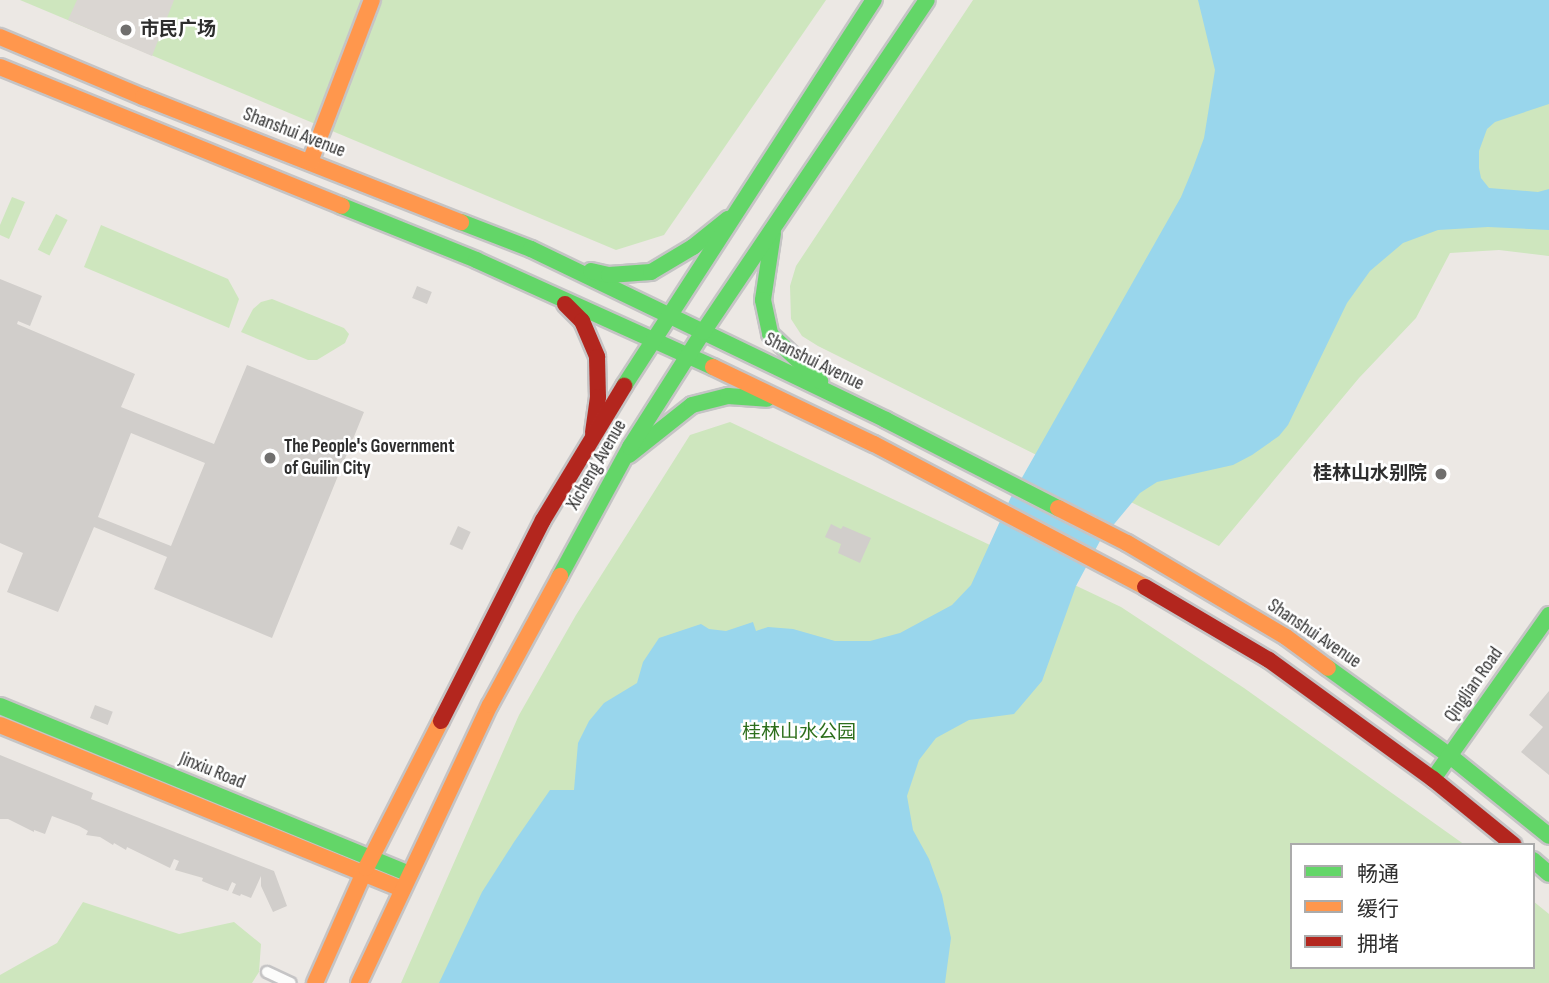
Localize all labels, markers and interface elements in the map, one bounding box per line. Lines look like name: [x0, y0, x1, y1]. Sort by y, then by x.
place label: 市民广场: [140, 19, 216, 41]
marker: 市民广场: [118, 22, 134, 38]
street label: Shanshui Avenue: [240, 103, 348, 163]
street label: Shanshui Avenue: [761, 328, 867, 396]
street label: Xicheng Avenue: [562, 416, 632, 514]
place label: The People's Government of Guilin City: [284, 436, 454, 480]
marker: The People's Government of Guilin City: [262, 450, 278, 466]
place label: 桂林山水别院: [1313, 463, 1427, 485]
marker: 桂林山水别院: [1433, 466, 1449, 482]
street label: Shanshui Avenue: [1263, 594, 1365, 674]
street label: Qinglian Road: [1440, 643, 1508, 727]
park label: 桂林山水公园: [742, 722, 856, 744]
street label: Jinxiu Road: [176, 748, 248, 794]
legend: [1290, 843, 1535, 969]
text: 畅通: [1357, 862, 1399, 887]
text: 缓行: [1357, 897, 1399, 922]
text: 拥堵: [1357, 932, 1399, 957]

